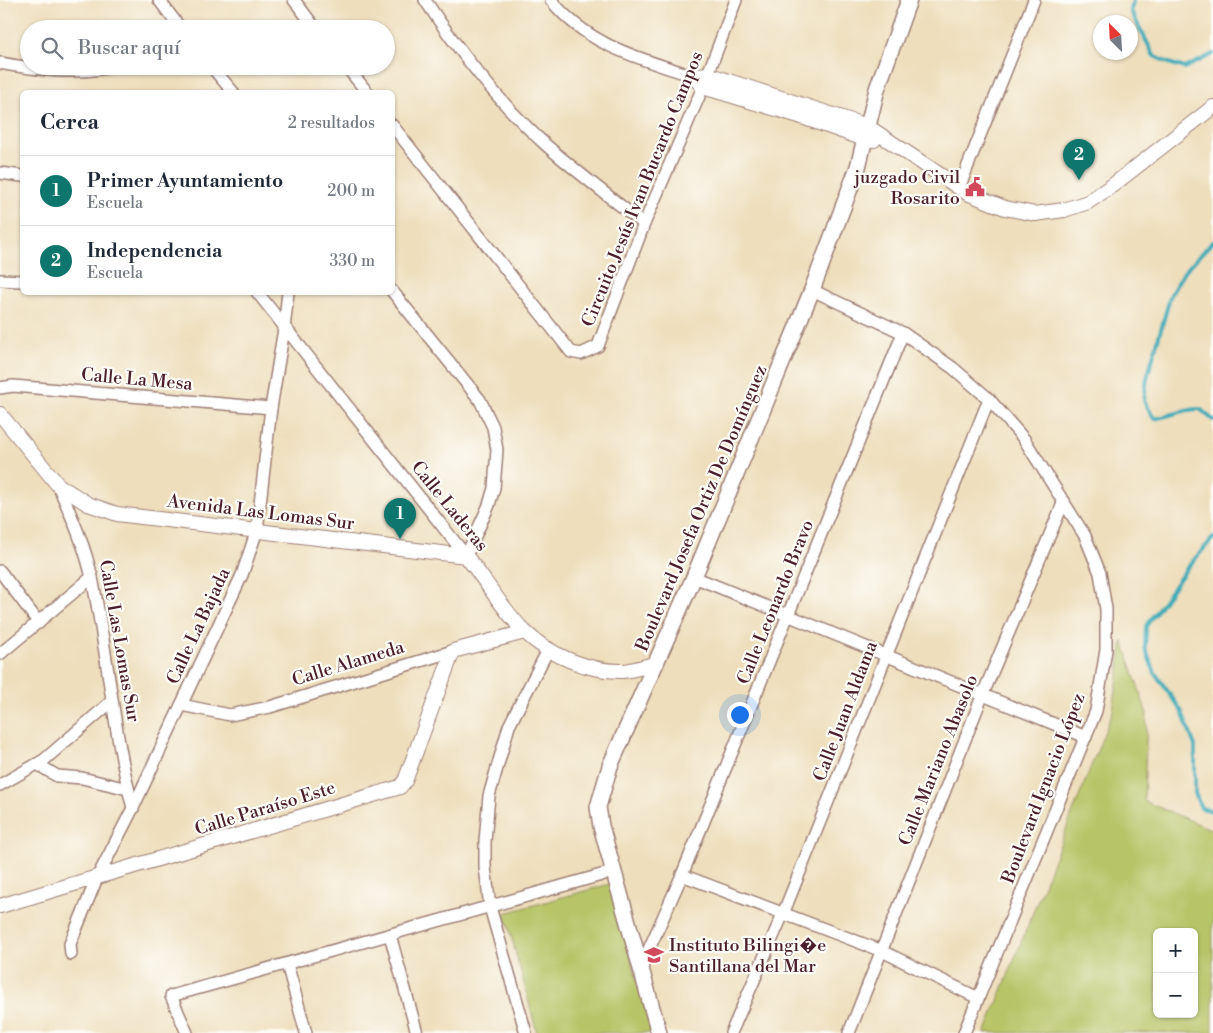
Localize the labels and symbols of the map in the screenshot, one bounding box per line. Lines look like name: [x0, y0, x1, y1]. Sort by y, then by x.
north arrow: [1093, 15, 1138, 60]
street label: Circuito Jesús Ivan Bucardo Campos: [577, 48, 708, 330]
pin: 2: [1063, 139, 1095, 180]
place label: juzgado Civil Rosarito: [853, 166, 961, 210]
public building icon: juzgado Civil Rosarito: [964, 176, 986, 198]
street label: Boulevard Josefa Ortiz De Domínguez: [630, 362, 772, 656]
street label: Calle La Mesa: [80, 363, 194, 396]
street label: Calle Laderas: [406, 456, 493, 556]
street label: Avenida Las Lomas Sur: [165, 489, 356, 535]
pin: 1: [384, 498, 416, 539]
street label: Calle Leonardo Bravo: [732, 516, 819, 688]
street label: Calle Las Lomas Sur: [94, 558, 145, 724]
street label: Calle La Bajada: [161, 564, 236, 688]
street label: Calle Alameda: [289, 635, 408, 691]
street label: Calle Juan Aldama: [808, 637, 883, 785]
street label: Calle Mariano Abasolo: [894, 671, 983, 849]
street label: Boulevard Ignacio López: [996, 690, 1090, 888]
your location: [727, 702, 753, 728]
street label: Calle Paraíso Este: [192, 776, 338, 841]
place label: Instituto Bilingi�e Santillana del Mar: [669, 934, 826, 978]
school or university icon: Instituto Bilingi�e Santillana del Mar: [643, 944, 665, 966]

